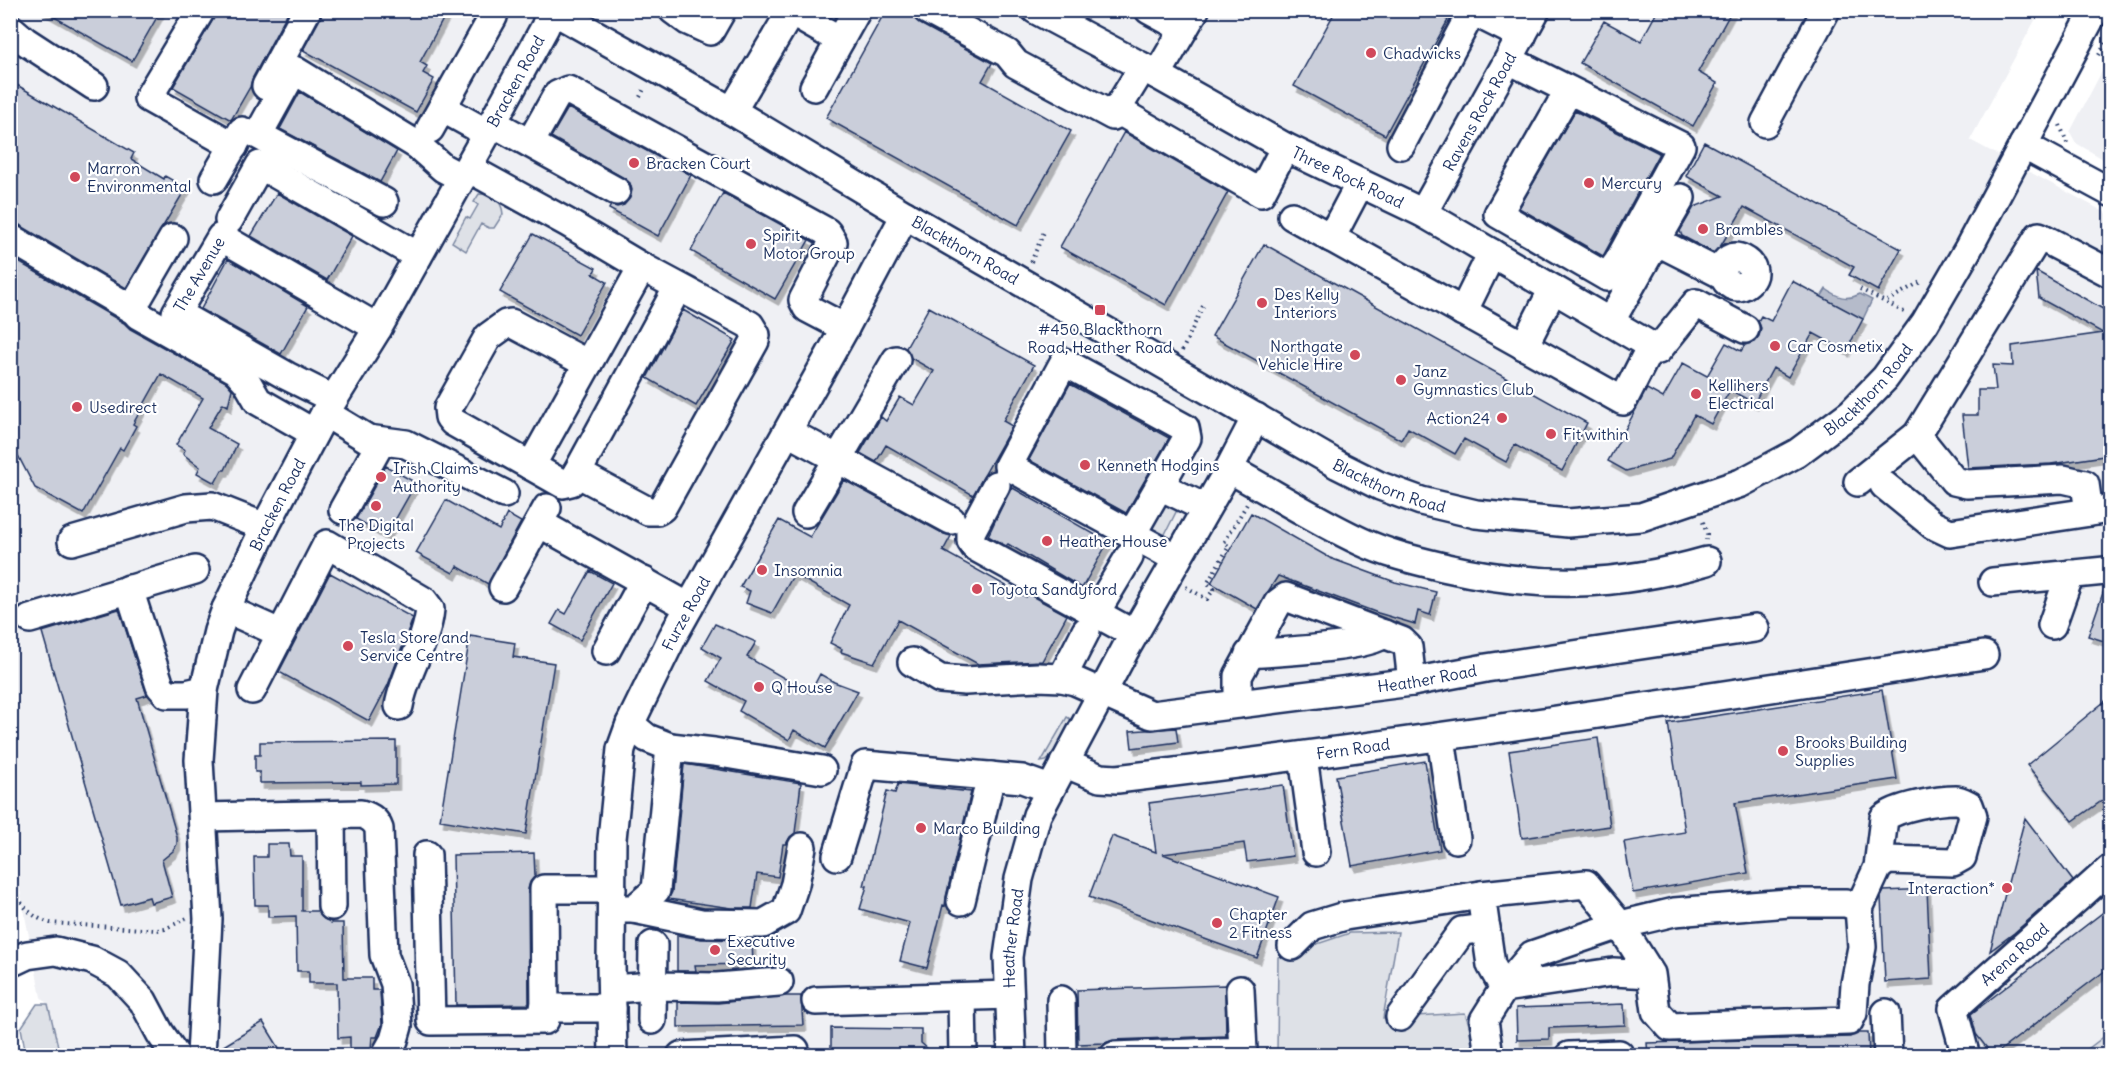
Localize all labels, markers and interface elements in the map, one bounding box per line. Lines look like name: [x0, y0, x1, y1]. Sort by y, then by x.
street label: Bracken Road: [482, 32, 548, 130]
place label: Chadwicks: [1383, 43, 1461, 63]
marker: Chadwicks: [1364, 46, 1378, 60]
street label: Ravens Rock Road: [1438, 49, 1520, 175]
street label: Three Rock Road: [1289, 142, 1407, 212]
place label: Bracken Court: [646, 153, 751, 173]
marker: Bracken Court: [627, 156, 641, 170]
place label: Marron Environmental: [87, 158, 191, 196]
marker: Marron Environmental: [68, 170, 82, 184]
place label: Mercury: [1601, 173, 1662, 193]
marker: Mercury: [1582, 176, 1596, 190]
street label: Blackthorn Road: [908, 211, 1022, 289]
place label: Brambles: [1715, 219, 1783, 239]
marker: Brambles: [1696, 222, 1710, 236]
place label: Spirit Motor Group: [763, 225, 855, 263]
street label: The Avenue: [169, 233, 229, 315]
marker: Spirit Motor Group: [744, 237, 758, 251]
place label: Des Kelly Interiors: [1274, 284, 1339, 322]
marker: Des Kelly Interiors: [1255, 296, 1269, 310]
marker: #450 Blackthorn Road, Heather Road: [1093, 303, 1107, 317]
place label: #450 Blackthorn Road, Heather Road: [1028, 319, 1172, 357]
place label: Northgate Vehicle Hire: [1258, 336, 1343, 374]
place label: Car Cosmetix: [1787, 336, 1883, 356]
marker: Car Cosmetix: [1768, 339, 1782, 353]
street label: Blackthorn Road: [1820, 340, 1917, 440]
marker: Northgate Vehicle Hire: [1348, 348, 1362, 362]
place label: Janz Gymnastics Club: [1413, 361, 1534, 399]
marker: Janz Gymnastics Club: [1394, 373, 1408, 387]
place label: Kellihers Electrical: [1708, 375, 1774, 413]
marker: Kellihers Electrical: [1689, 387, 1703, 401]
place label: Usedirect: [89, 397, 157, 417]
marker: Usedirect: [70, 400, 84, 414]
place label: Action24: [1427, 408, 1490, 428]
marker: Action24: [1495, 411, 1509, 425]
place label: Fit within: [1563, 424, 1628, 444]
marker: Fit within: [1544, 427, 1558, 441]
street label: Blackthorn Road: [1330, 454, 1448, 517]
street label: Bracken Road: [245, 455, 309, 554]
place label: Kenneth Hodgins: [1097, 455, 1220, 475]
place label: Irish Claims Authority: [393, 458, 478, 496]
marker: Kenneth Hodgins: [1078, 458, 1092, 472]
marker: Irish Claims Authority: [374, 470, 388, 484]
marker: The Digital Projects: [369, 499, 383, 513]
place label: The Digital Projects: [338, 515, 414, 553]
place label: Heather House: [1059, 531, 1167, 551]
marker: Heather House: [1040, 534, 1054, 548]
place label: Insomnia: [774, 560, 842, 580]
marker: Insomnia: [755, 563, 769, 577]
street label: Furze Road: [657, 573, 714, 654]
place label: Toyota Sandyford: [989, 579, 1117, 599]
marker: Toyota Sandyford: [970, 582, 984, 596]
place label: Tesla Store and Service Centre: [360, 627, 469, 665]
marker: Tesla Store and Service Centre: [341, 639, 355, 653]
street label: Heather Road: [1376, 660, 1478, 696]
place label: Q House: [771, 677, 833, 697]
marker: Q House: [752, 680, 766, 694]
place label: Brooks Building Supplies: [1795, 732, 1907, 770]
street label: Fern Road: [1315, 734, 1391, 764]
marker: Brooks Building Supplies: [1776, 744, 1790, 758]
place label: Marco Building: [933, 818, 1040, 838]
marker: Marco Building: [914, 821, 928, 835]
place label: Interaction*: [1908, 878, 1995, 898]
marker: Interaction*: [2000, 881, 2014, 895]
street label: Heather Road: [998, 887, 1028, 989]
place label: Chapter 2 Fitness: [1229, 904, 1292, 942]
marker: Chapter 2 Fitness: [1210, 916, 1224, 930]
street label: Arena Road: [1976, 918, 2053, 990]
place label: Executive Security: [727, 931, 795, 969]
marker: Executive Security: [708, 943, 722, 957]

